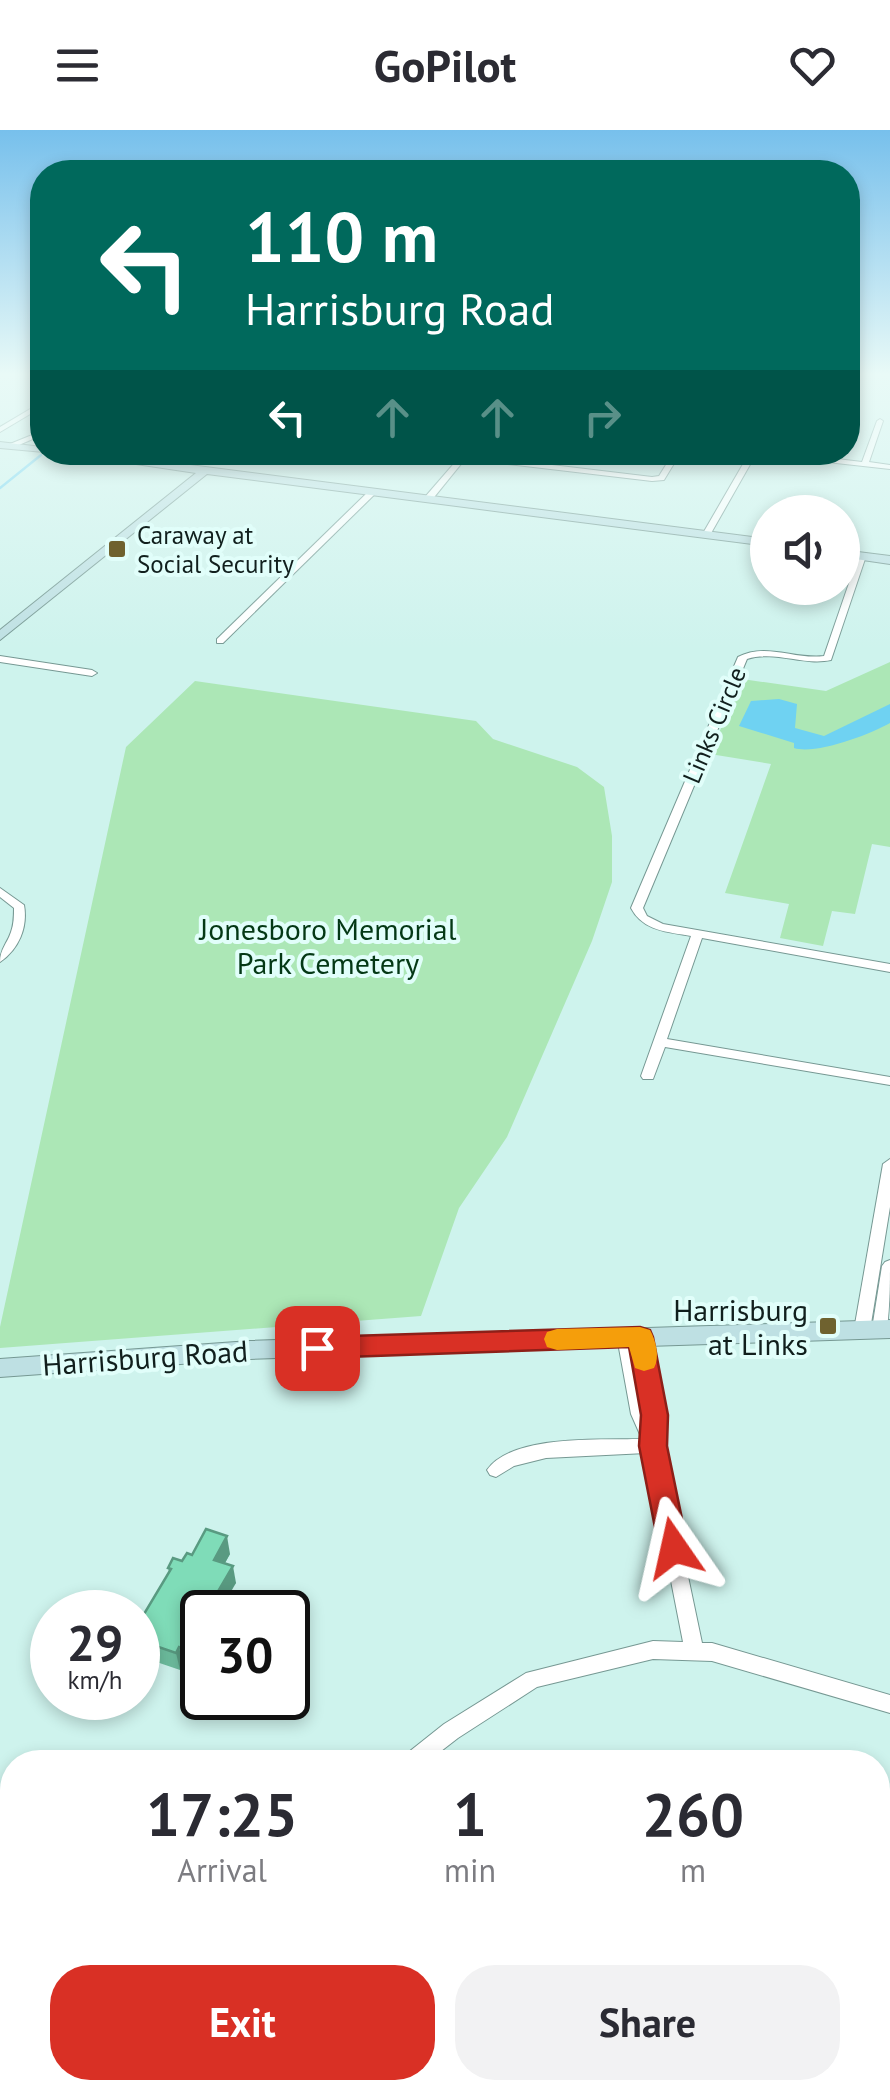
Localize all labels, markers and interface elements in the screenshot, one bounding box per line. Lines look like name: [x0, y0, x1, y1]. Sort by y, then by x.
text: GoPilot: [374, 36, 516, 94]
icon: menu: [50, 38, 105, 93]
icon: heart: [785, 38, 840, 93]
text: 110 m: [245, 191, 438, 281]
icon: left: [80, 200, 210, 330]
text: Harrisburg Road: [245, 279, 554, 337]
icon: left: [260, 390, 315, 445]
icon: ahead: [365, 390, 420, 445]
icon: ahead: [470, 390, 525, 445]
icon: right: [575, 390, 630, 445]
map controls: [750, 495, 860, 605]
button: sound: [750, 495, 860, 605]
place label: Caraway at Social Security: [137, 519, 294, 580]
marker: Caraway at Social Security: [106, 538, 128, 560]
street label: Links Circle: [675, 662, 753, 788]
park label: Jonesboro Memorial Park Cemetery: [198, 909, 457, 982]
place label: Harrisburg at Links: [673, 1290, 808, 1363]
pin: [275, 1306, 360, 1391]
marker: Harrisburg at Links: [817, 1315, 839, 1337]
icon: arrive: [290, 1321, 345, 1376]
street label: Harrisburg Road: [41, 1330, 249, 1384]
position arrow: [622, 1496, 726, 1600]
speed limit sign: 30: [180, 1590, 310, 1720]
text: 29: [67, 1610, 123, 1675]
text: km/h: [68, 1664, 122, 1696]
text: 17:25: [146, 1775, 298, 1853]
text: 1: [453, 1775, 487, 1853]
text: 260: [642, 1775, 744, 1853]
text: Arrival: [177, 1849, 267, 1891]
text: min: [444, 1849, 496, 1891]
text: m: [680, 1849, 706, 1891]
button: Exit: [50, 1965, 435, 2080]
button: Share: [455, 1965, 840, 2080]

